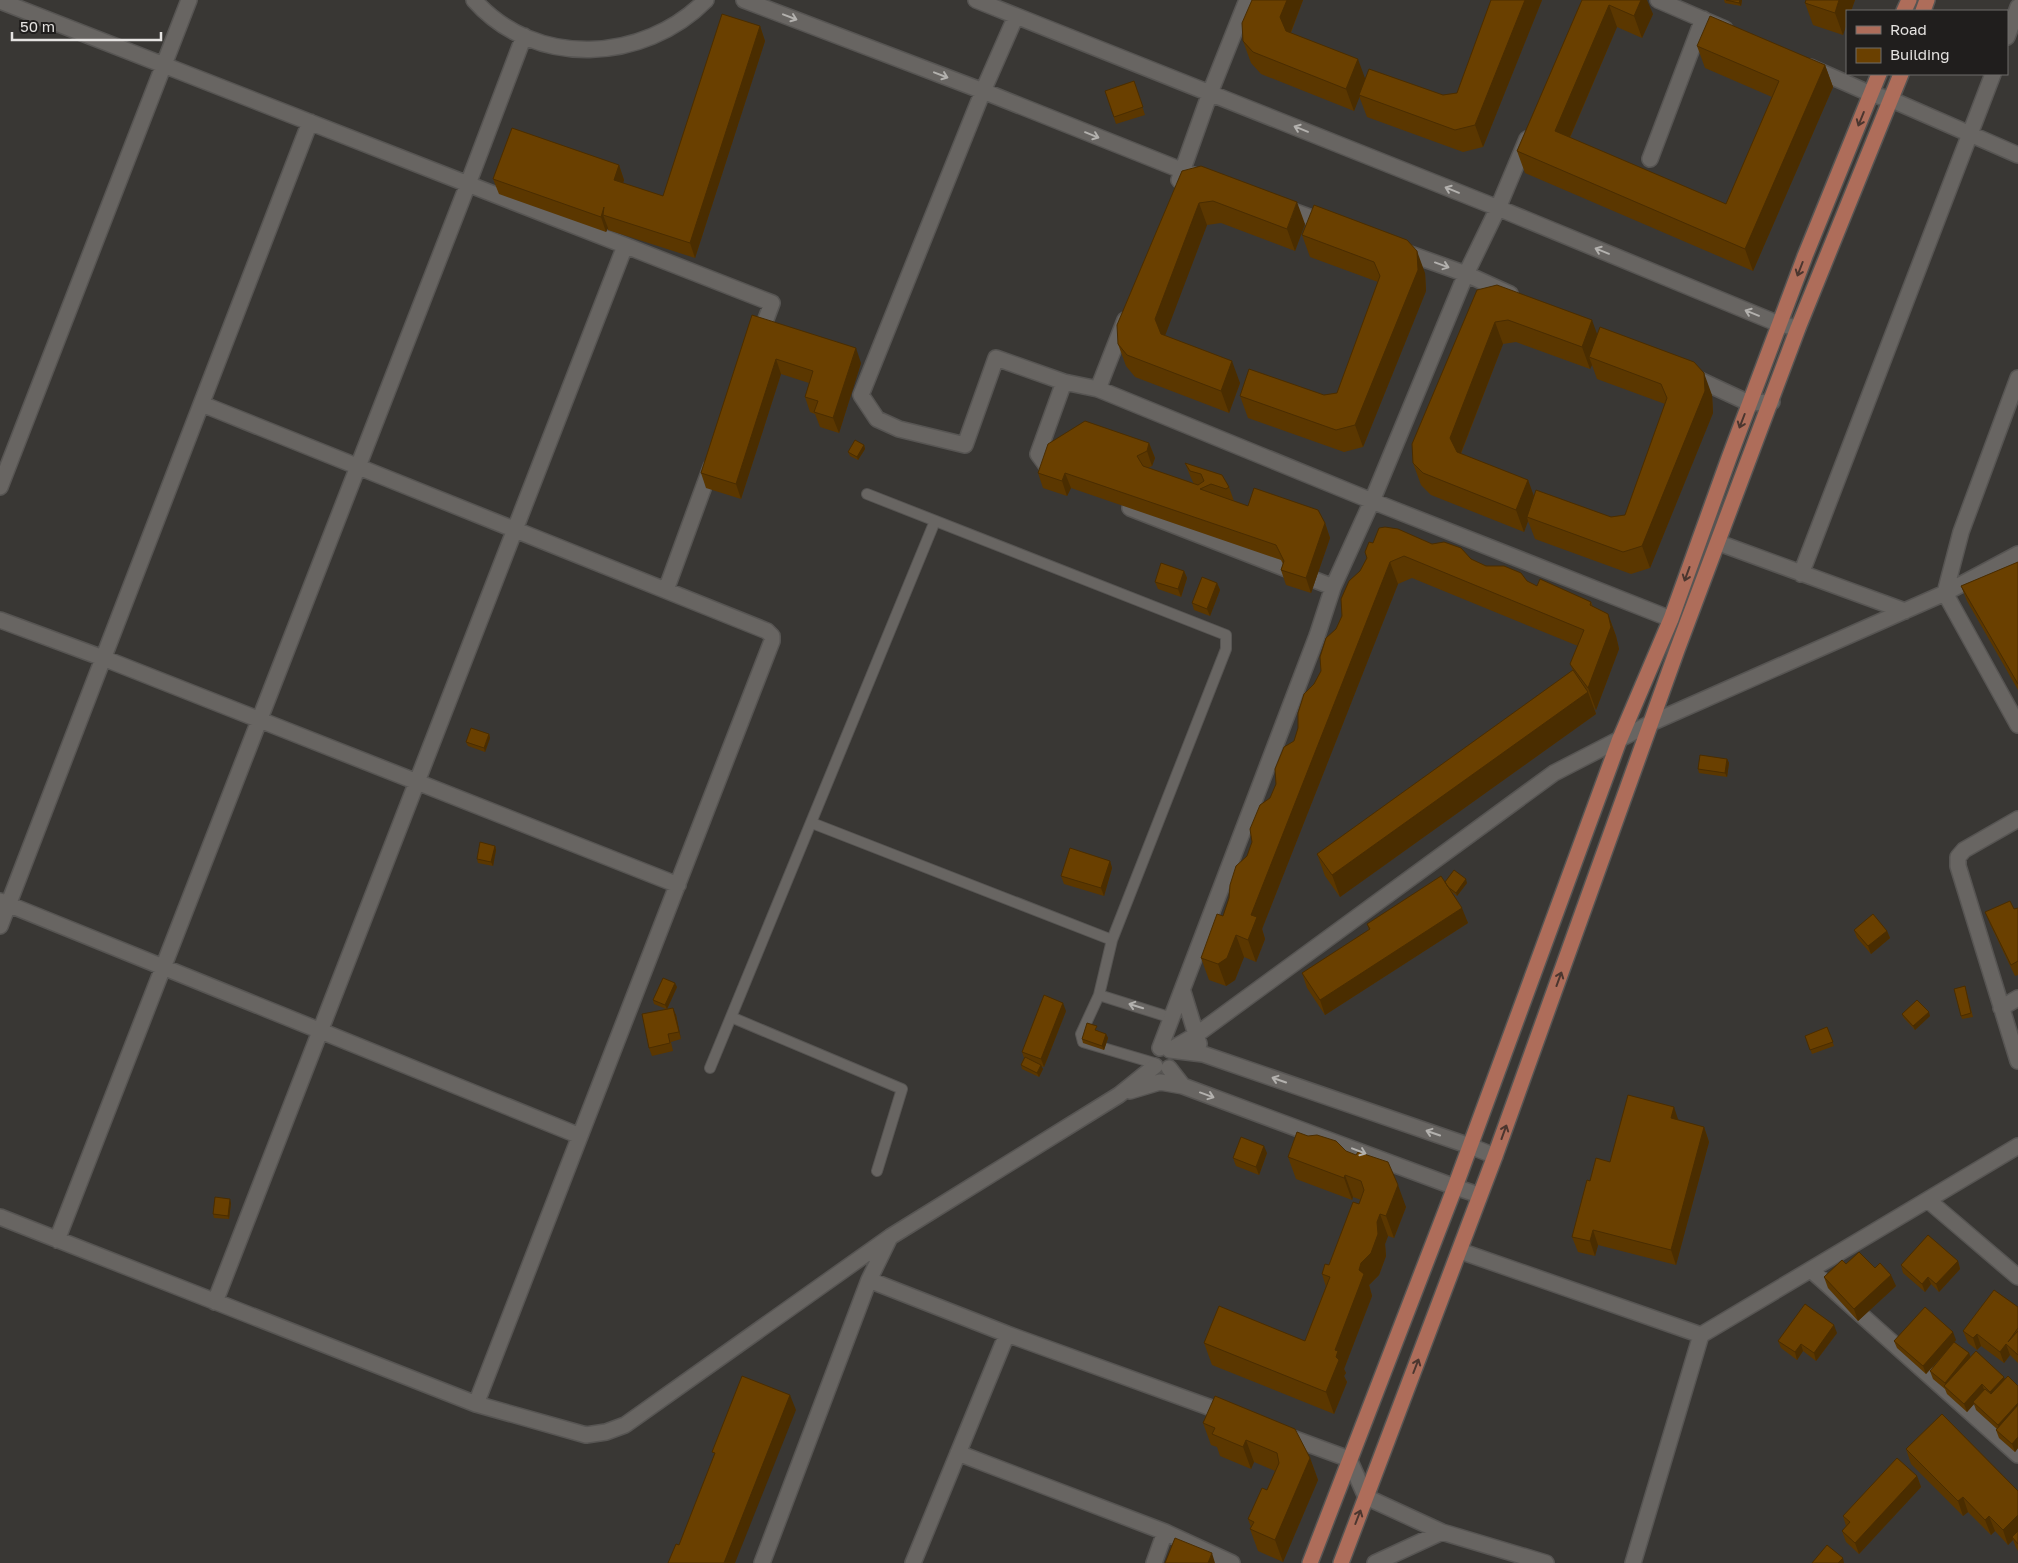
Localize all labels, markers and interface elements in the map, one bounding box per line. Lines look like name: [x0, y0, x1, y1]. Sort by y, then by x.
scale bar: [12, 10, 161, 42]
legend: [1846, 10, 2008, 75]
one-way arrow: [781, 13, 797, 22]
text: 50 m: [20, 17, 55, 35]
text: Road: [1890, 20, 1927, 38]
text: Building: [1890, 45, 1950, 63]
one-way arrow: [933, 71, 949, 80]
one-way arrow: [1856, 111, 1866, 126]
one-way arrow: [1294, 124, 1309, 134]
one-way arrow: [1084, 131, 1100, 140]
one-way arrow: [1445, 185, 1460, 194]
one-way arrow: [1595, 246, 1610, 256]
one-way arrow: [1433, 261, 1449, 270]
one-way arrow: [1795, 261, 1804, 277]
one-way arrow: [1745, 308, 1760, 318]
one-way arrow: [1737, 414, 1746, 429]
one-way arrow: [1682, 566, 1691, 581]
one-way arrow: [1555, 972, 1564, 987]
one-way arrow: [1128, 1001, 1144, 1011]
one-way arrow: [1271, 1075, 1287, 1085]
one-way arrow: [1199, 1091, 1214, 1100]
one-way arrow: [1500, 1124, 1509, 1140]
one-way arrow: [1425, 1128, 1441, 1137]
one-way arrow: [1351, 1147, 1366, 1156]
one-way arrow: [1412, 1358, 1421, 1374]
one-way arrow: [1354, 1510, 1363, 1526]

